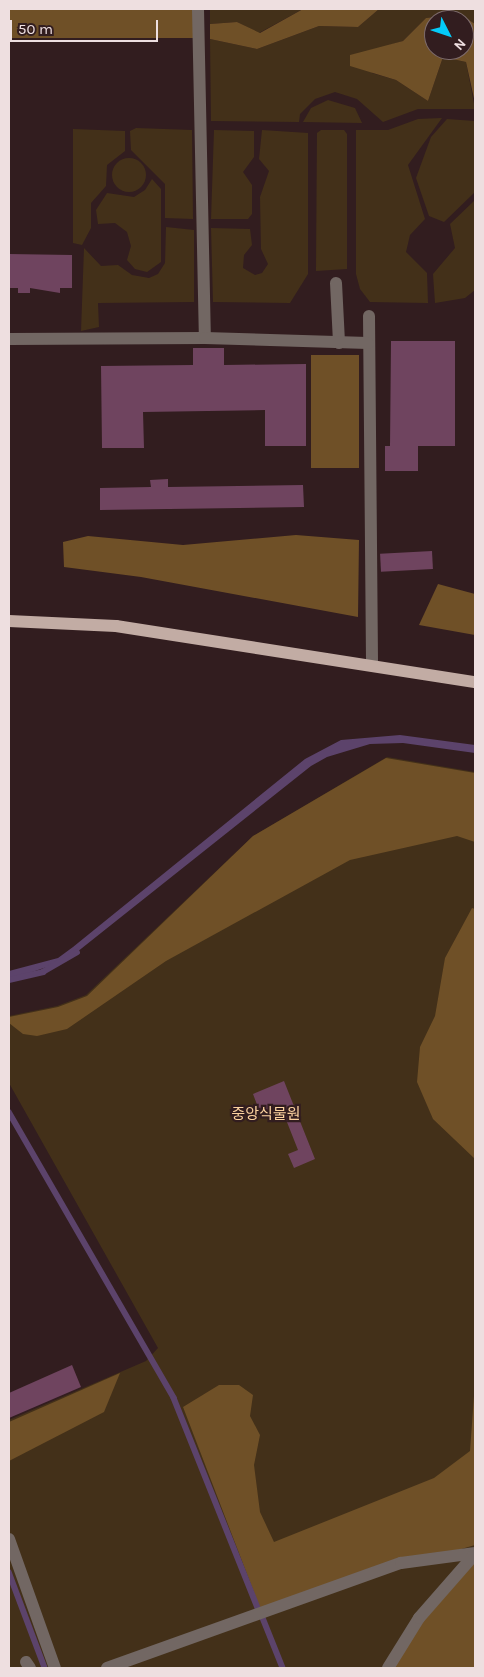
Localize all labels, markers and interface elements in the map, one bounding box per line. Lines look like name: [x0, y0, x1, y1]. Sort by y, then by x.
scale bar: [12, 10, 160, 42]
north arrow: [424, 10, 474, 60]
text: 50 m: [18, 20, 53, 38]
text: N: [450, 35, 470, 54]
park label: 중앙식물원: [232, 1106, 300, 1124]

